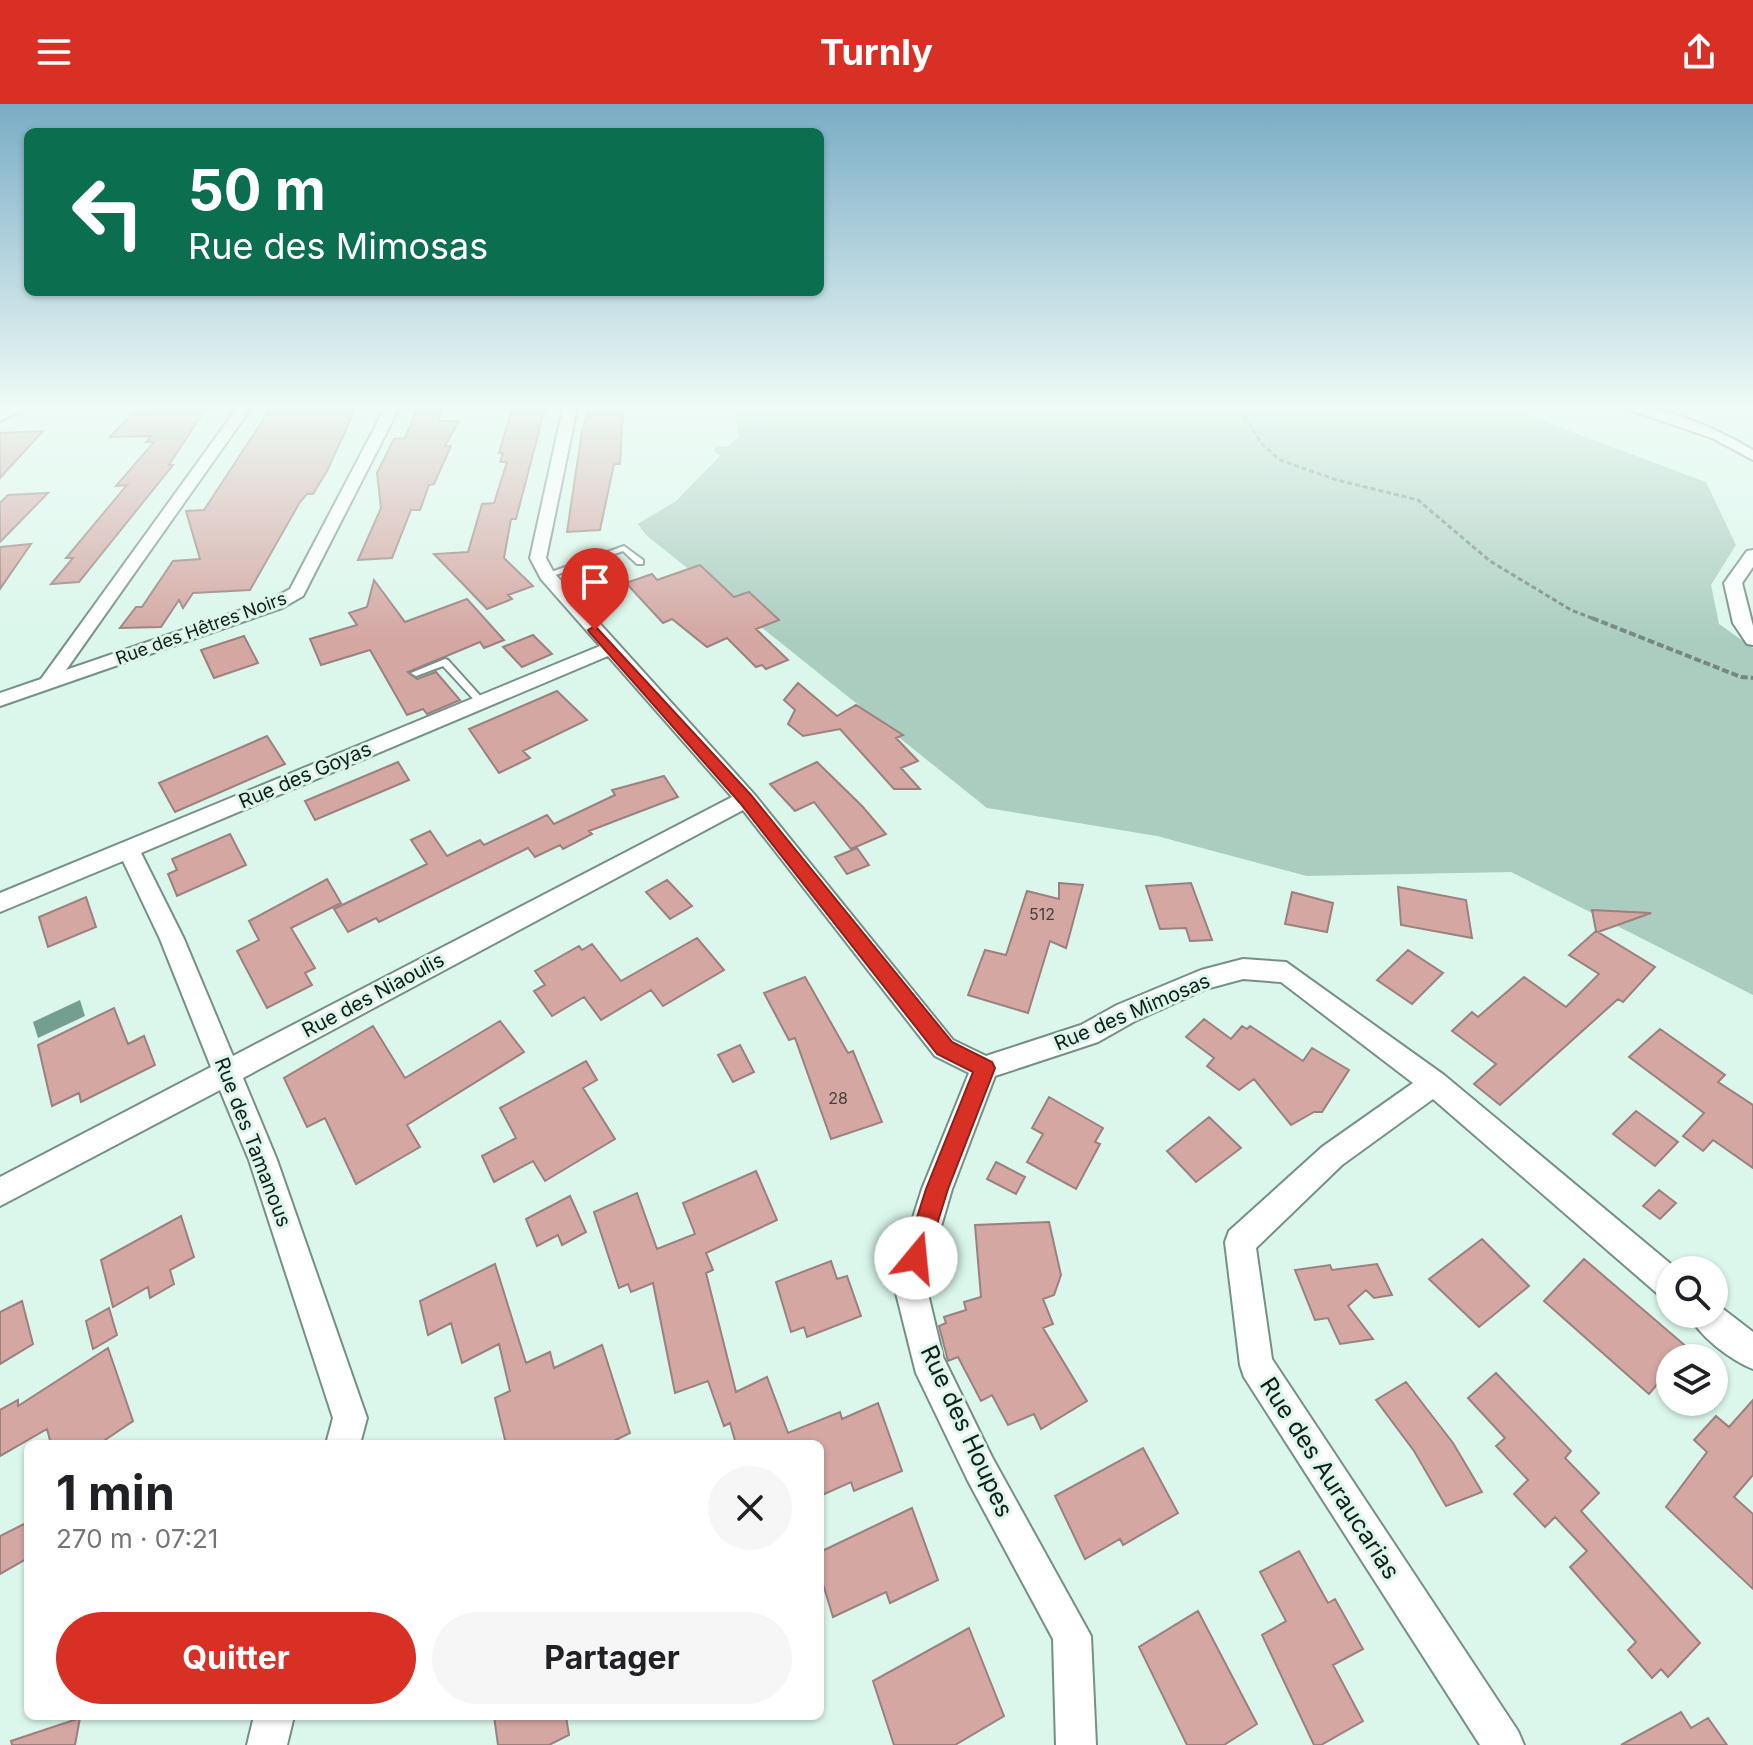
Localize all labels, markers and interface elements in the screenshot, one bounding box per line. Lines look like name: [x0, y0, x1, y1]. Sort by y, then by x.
icon: menu: [32, 30, 76, 74]
text: Turnly: [820, 30, 933, 74]
icon: share: [1677, 30, 1721, 74]
text: 50 m: [188, 156, 326, 224]
icon: left: [56, 160, 160, 264]
text: Rue des Mimosas: [188, 224, 488, 268]
pin: [561, 548, 629, 630]
icon: arrive: [573, 560, 617, 604]
street label: Rue des Hêtres Noirs: [113, 587, 289, 669]
street label: Rue des Goyas: [235, 736, 375, 814]
house number: 512: [1029, 904, 1055, 924]
street label: Rue des Niaoulis: [298, 947, 448, 1043]
street label: Rue des Mimosas: [1051, 968, 1213, 1056]
street label: Rue des Tamanous: [210, 1054, 296, 1230]
house number: 28: [828, 1088, 848, 1108]
position arrow: [874, 1216, 958, 1300]
map controls: [1656, 1256, 1728, 1416]
button: search: [1656, 1256, 1728, 1328]
street label: Rue des Houpes: [914, 1340, 1020, 1522]
button: layers: [1656, 1344, 1728, 1416]
street label: Rue des Auraucarias: [1254, 1372, 1406, 1584]
text: 1 min: [56, 1463, 175, 1522]
button: close: [708, 1466, 792, 1550]
text: 270 m · 07:21: [56, 1523, 218, 1554]
button: Quitter: [56, 1612, 416, 1704]
button: Partager: [432, 1612, 792, 1704]

